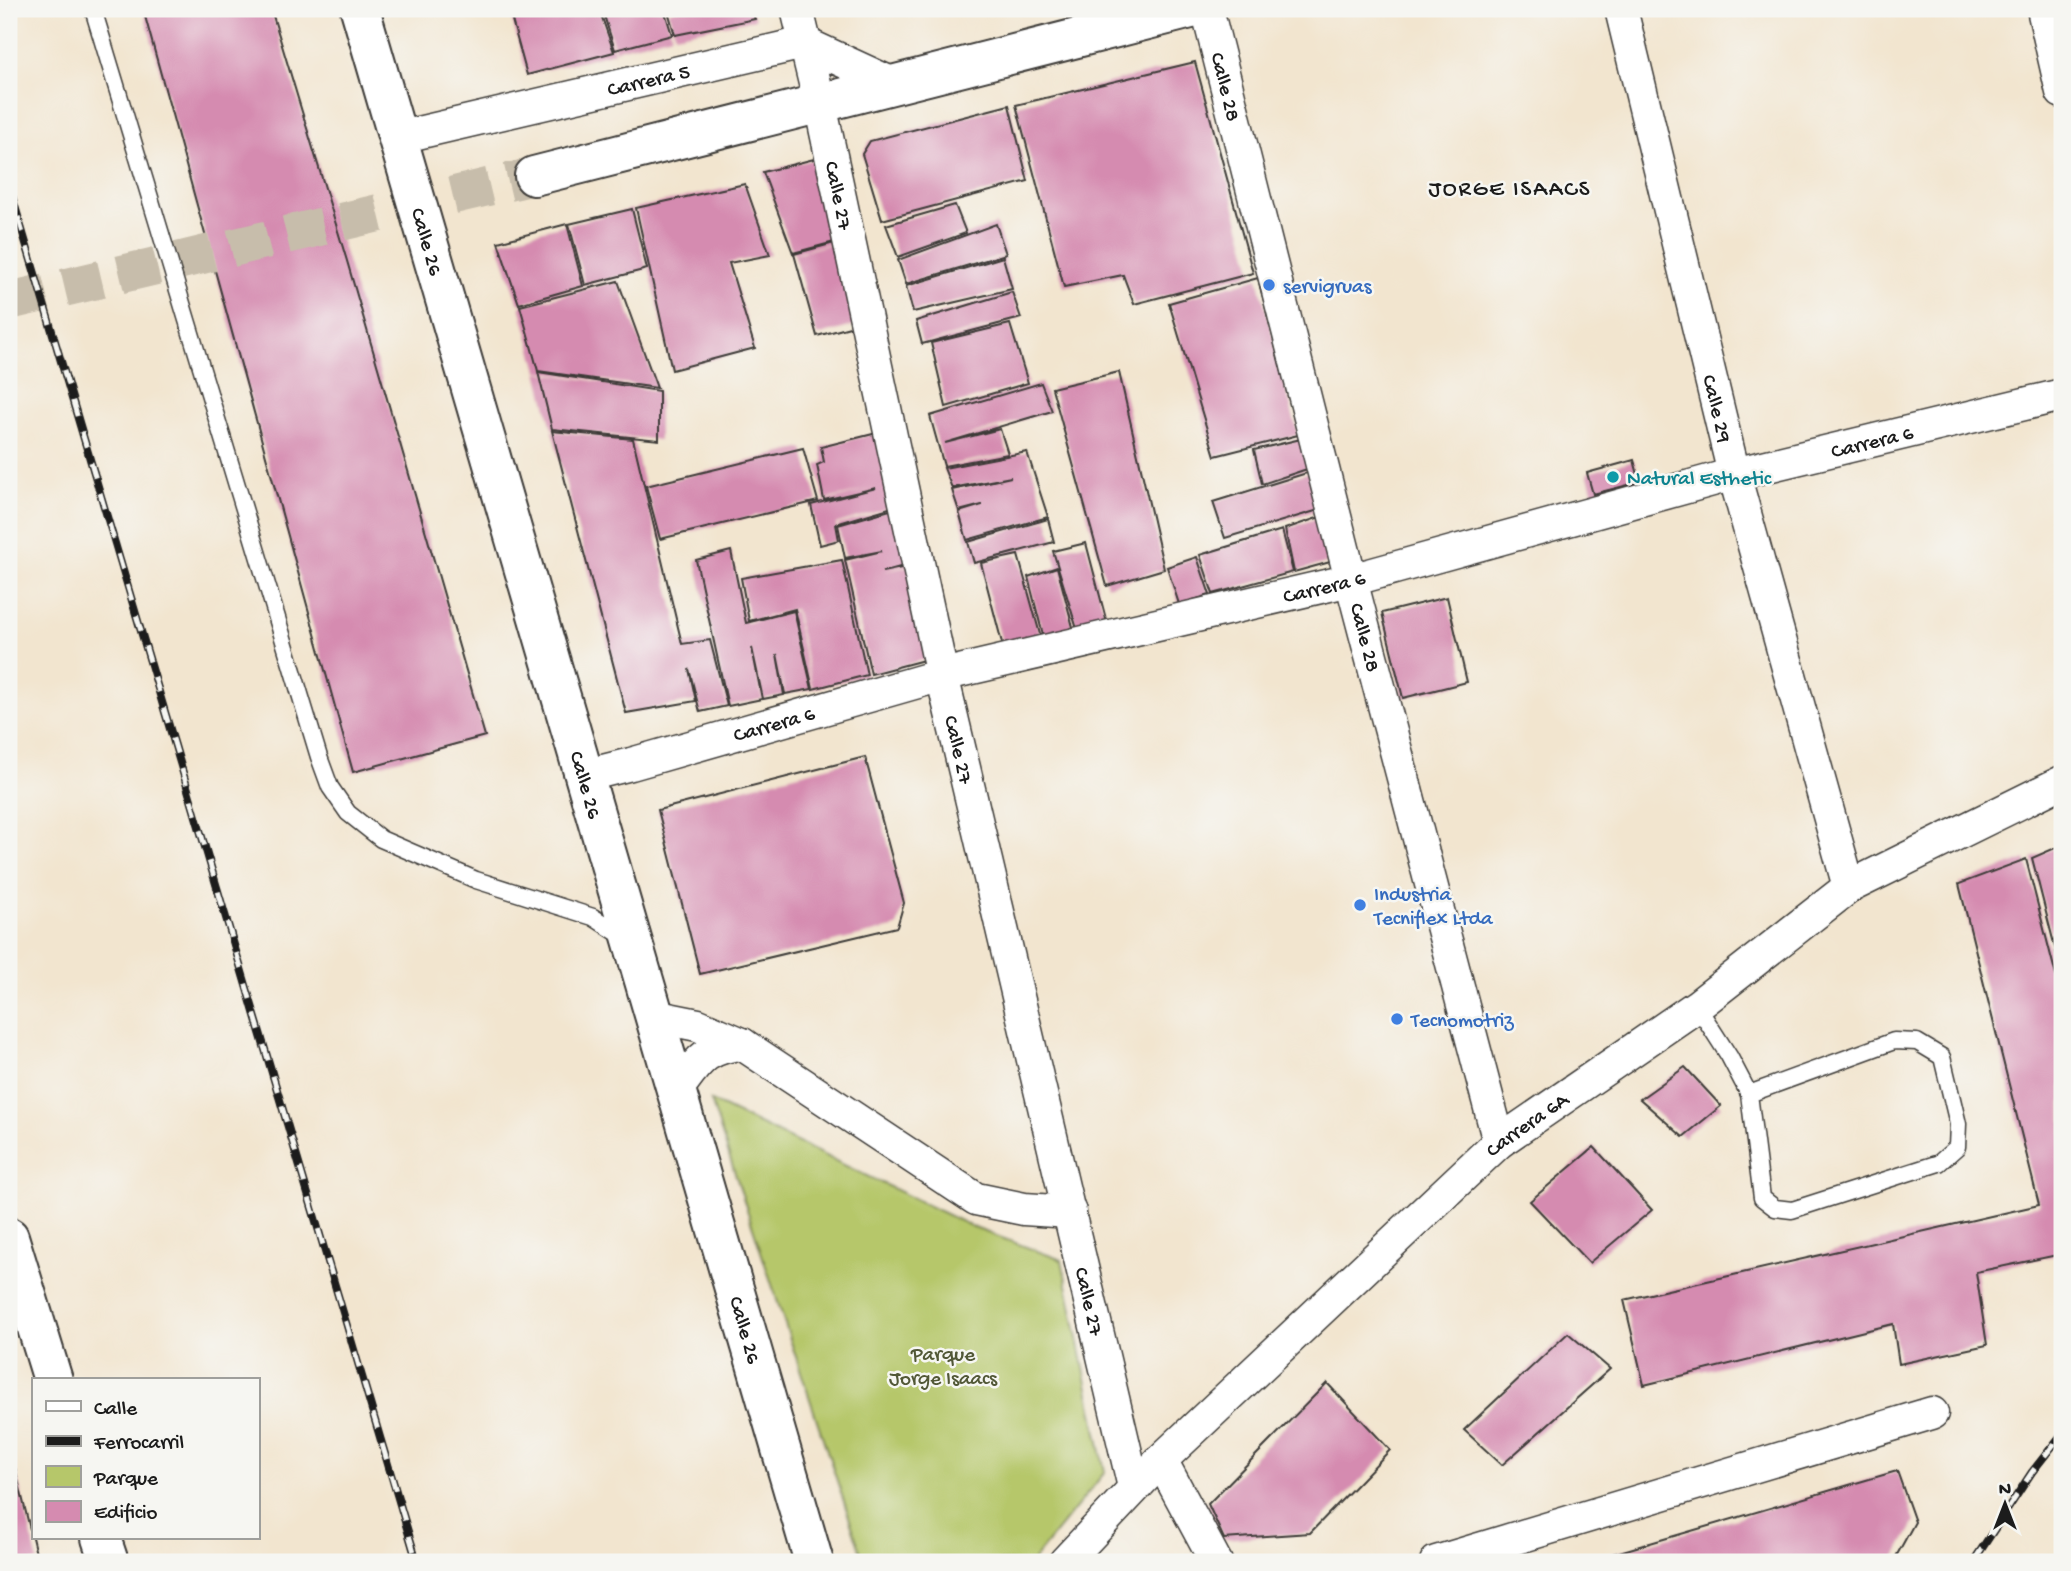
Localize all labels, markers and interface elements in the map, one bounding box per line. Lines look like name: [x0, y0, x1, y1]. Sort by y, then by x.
street label: Calle 28: [1202, 50, 1244, 124]
street label: Carrera 5: [605, 61, 693, 104]
street label: Calle 27: [817, 159, 856, 234]
district label: JORGE ISAACS: [1429, 177, 1591, 204]
street label: Calle 26: [403, 206, 446, 279]
place label: servigruas: [1283, 276, 1373, 301]
marker: servigruas: [1261, 277, 1277, 293]
street label: Calle 29: [1694, 373, 1735, 446]
street label: Carrera 6: [1829, 422, 1916, 466]
place label: Natural Esthetic: [1627, 468, 1772, 493]
marker: Natural Esthetic: [1605, 469, 1621, 485]
street label: Carrera 6: [1281, 568, 1369, 611]
street label: Calle 28: [1342, 601, 1384, 675]
street label: Carrera 6: [731, 703, 819, 750]
street label: Calle 27: [936, 713, 977, 788]
street label: Calle 26: [562, 749, 605, 823]
place label: Industria Tecniflex Ltda: [1373, 884, 1494, 933]
marker: Industria Tecniflex Ltda: [1352, 897, 1368, 913]
place label: Tecnomotriz: [1410, 1010, 1514, 1035]
marker: Tecnomotriz: [1389, 1011, 1405, 1027]
street label: Carrera 6A: [1482, 1088, 1576, 1164]
street label: Calle 27: [1066, 1265, 1107, 1340]
street label: Calle 26: [721, 1294, 765, 1368]
park label: Parque Jorge Isaacs: [889, 1344, 998, 1393]
legend: [32, 1378, 259, 1540]
text: Calle: [94, 1398, 138, 1423]
text: Ferrocarril: [93, 1432, 184, 1457]
text: Parque: [93, 1468, 159, 1493]
north arrow: [1969, 1470, 2039, 1540]
text: N: [1999, 1479, 2011, 1502]
text: Edificio: [94, 1502, 158, 1527]

